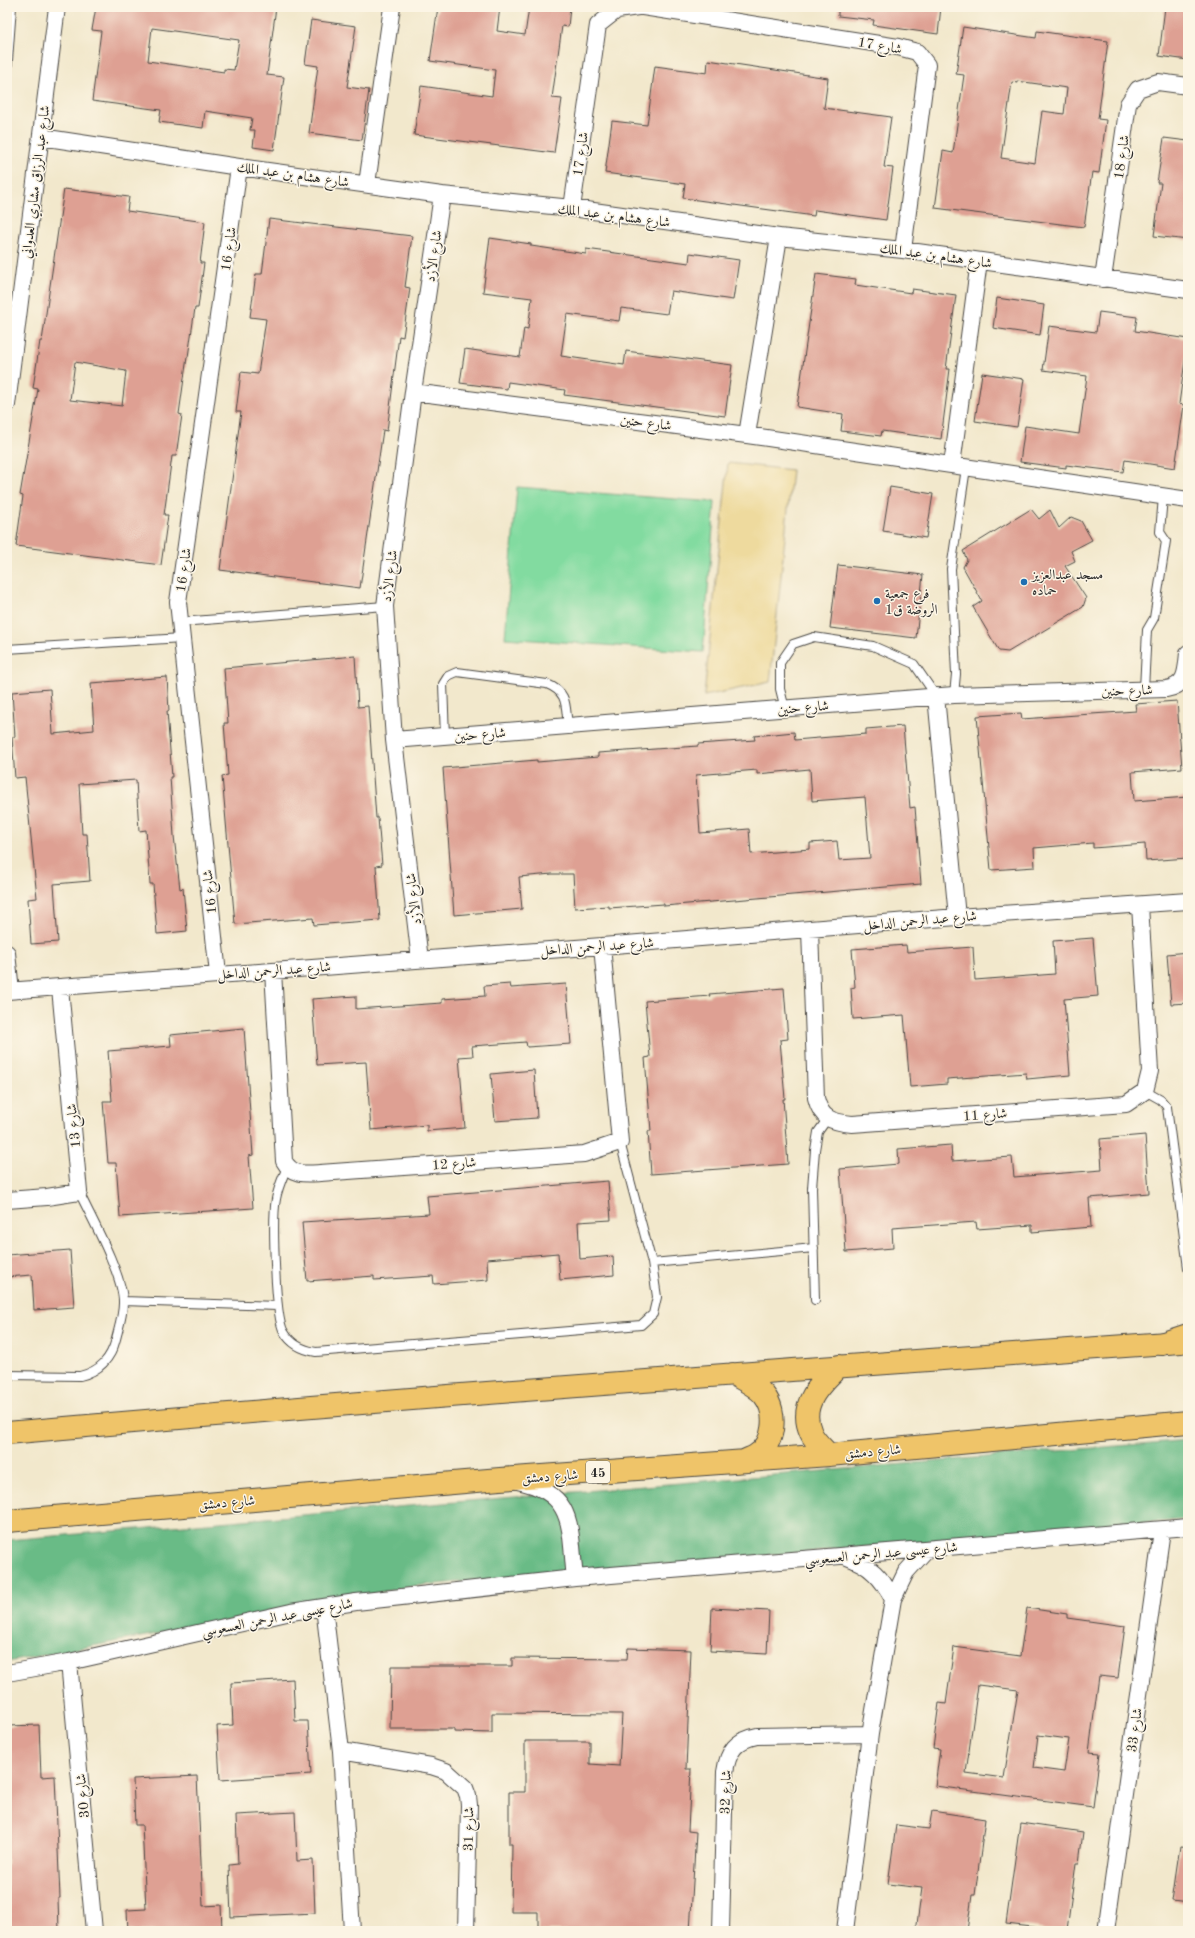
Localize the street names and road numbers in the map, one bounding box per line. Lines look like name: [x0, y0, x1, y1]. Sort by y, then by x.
street label: شارع 17: [856, 35, 903, 61]
street label: شارع عبد الرزاق مشاري العدواني: [19, 105, 56, 260]
street label: شارع 17: [571, 131, 595, 178]
street label: شارع 18: [1112, 134, 1136, 181]
street label: شارع هشام بن عبد الملك: [235, 160, 350, 195]
street label: شارع هشام بن عبد الملك: [556, 202, 671, 235]
street label: شارع 16: [219, 226, 243, 273]
street label: شارع الأزد: [419, 229, 449, 283]
street label: شارع هشام بن عبد الملك: [878, 241, 993, 276]
street label: شارع حنين: [619, 413, 672, 437]
street label: شارع 16: [174, 547, 198, 594]
street label: شارع الأزد: [376, 549, 404, 603]
street label: شارع حنين: [1101, 683, 1153, 703]
street label: شارع حنين: [777, 699, 830, 721]
street label: شارع حنين: [454, 726, 507, 748]
street label: شارع 16: [201, 869, 223, 915]
street label: شارع الأزد: [400, 872, 428, 926]
street label: شارع عبد الرحمن الداخل: [863, 908, 978, 937]
street label: شارع عبد الرحمن الداخل: [540, 935, 655, 962]
street label: شارع عبد الرحمن الداخل: [217, 959, 332, 986]
street label: شارع 13: [65, 1103, 87, 1149]
street label: شارع 11: [962, 1106, 1008, 1128]
street label: شارع 12: [431, 1155, 477, 1177]
street label: شارع دمشق: [844, 1443, 902, 1465]
road number: 45: [586, 1461, 610, 1483]
street label: شارع دمشق: [521, 1468, 579, 1490]
street label: شارع دمشق: [198, 1494, 256, 1516]
street label: شارع عيسى عبد الرحمن العسعوسي: [804, 1539, 959, 1574]
street label: شارع عيسى عبد الرحمن العسعوسي: [200, 1595, 355, 1645]
street label: شارع 33: [1125, 1707, 1149, 1754]
street label: شارع 32: [718, 1770, 738, 1815]
street label: شارع 30: [74, 1773, 96, 1819]
street label: شارع 31: [462, 1807, 480, 1851]

